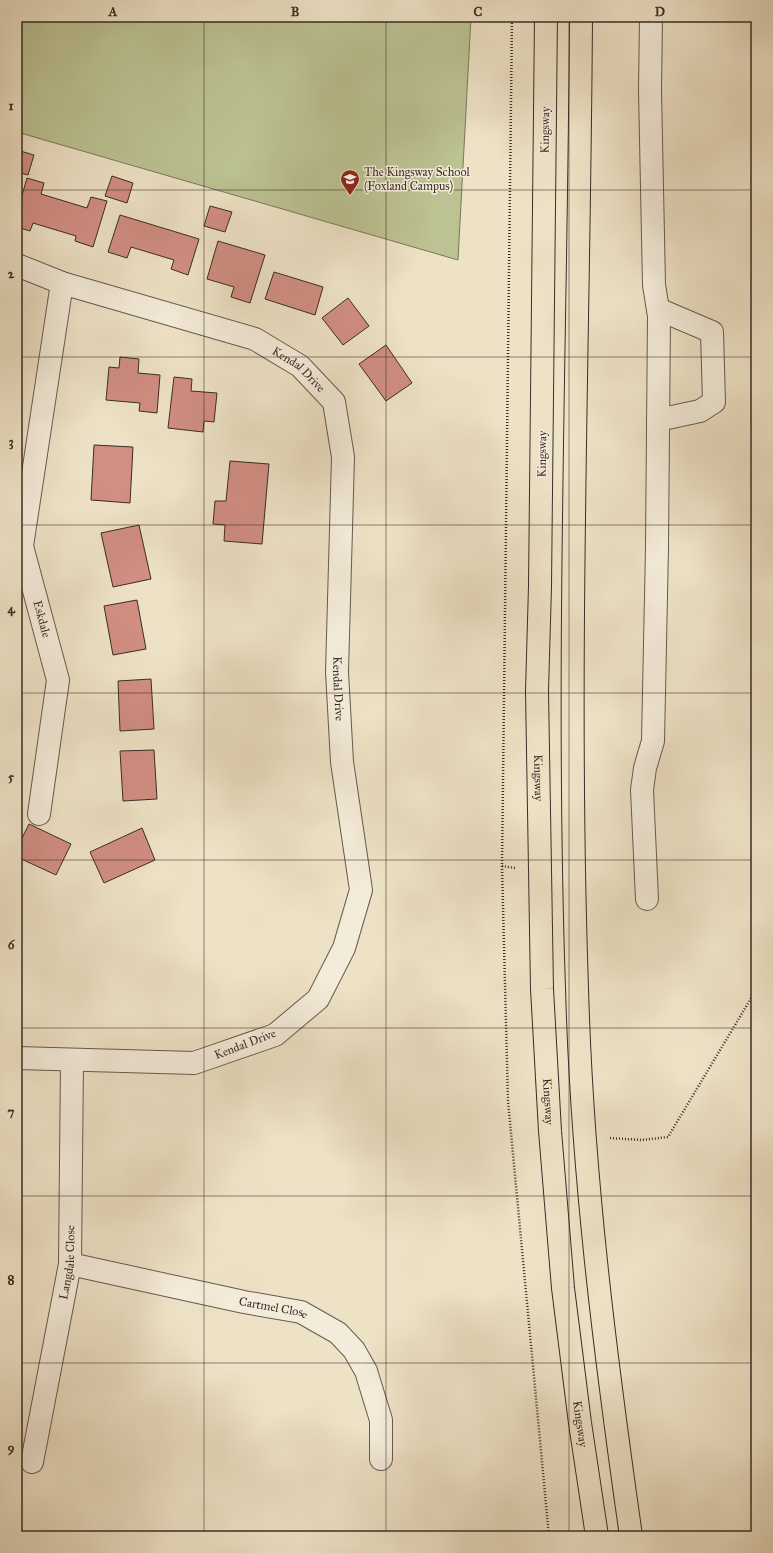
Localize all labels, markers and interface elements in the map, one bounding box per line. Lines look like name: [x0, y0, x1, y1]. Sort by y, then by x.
text: A: [108, 4, 118, 20]
text: B: [291, 4, 300, 20]
text: C: [474, 4, 483, 20]
text: D: [655, 4, 665, 20]
text: 1: [8, 98, 14, 114]
street label: Kingsway: [538, 106, 553, 153]
place label: The Kingsway School (Foxland Campus): [364, 165, 470, 193]
school or university icon: The Kingsway School (Foxland Campus): [339, 168, 361, 196]
text: 2: [8, 266, 15, 282]
street label: Kendal Drive: [270, 344, 328, 395]
street label: Kingsway: [535, 430, 550, 477]
text: 3: [8, 434, 14, 450]
street label: Eskdale: [30, 599, 54, 639]
text: 4: [7, 601, 15, 617]
street label: Kendal Drive: [330, 656, 347, 721]
street label: Kingsway: [530, 754, 546, 802]
text: 5: [8, 769, 15, 785]
text: 6: [8, 937, 16, 953]
street label: Kendal Drive: [212, 1026, 278, 1062]
street label: Kingsway: [540, 1078, 557, 1126]
text: 7: [8, 1104, 15, 1120]
street label: Langdale Close: [56, 1225, 77, 1301]
text: 8: [8, 1272, 15, 1288]
street label: Cartmel Close: [238, 1294, 311, 1322]
street label: Kingsway: [570, 1400, 591, 1449]
text: 9: [8, 1440, 15, 1456]

